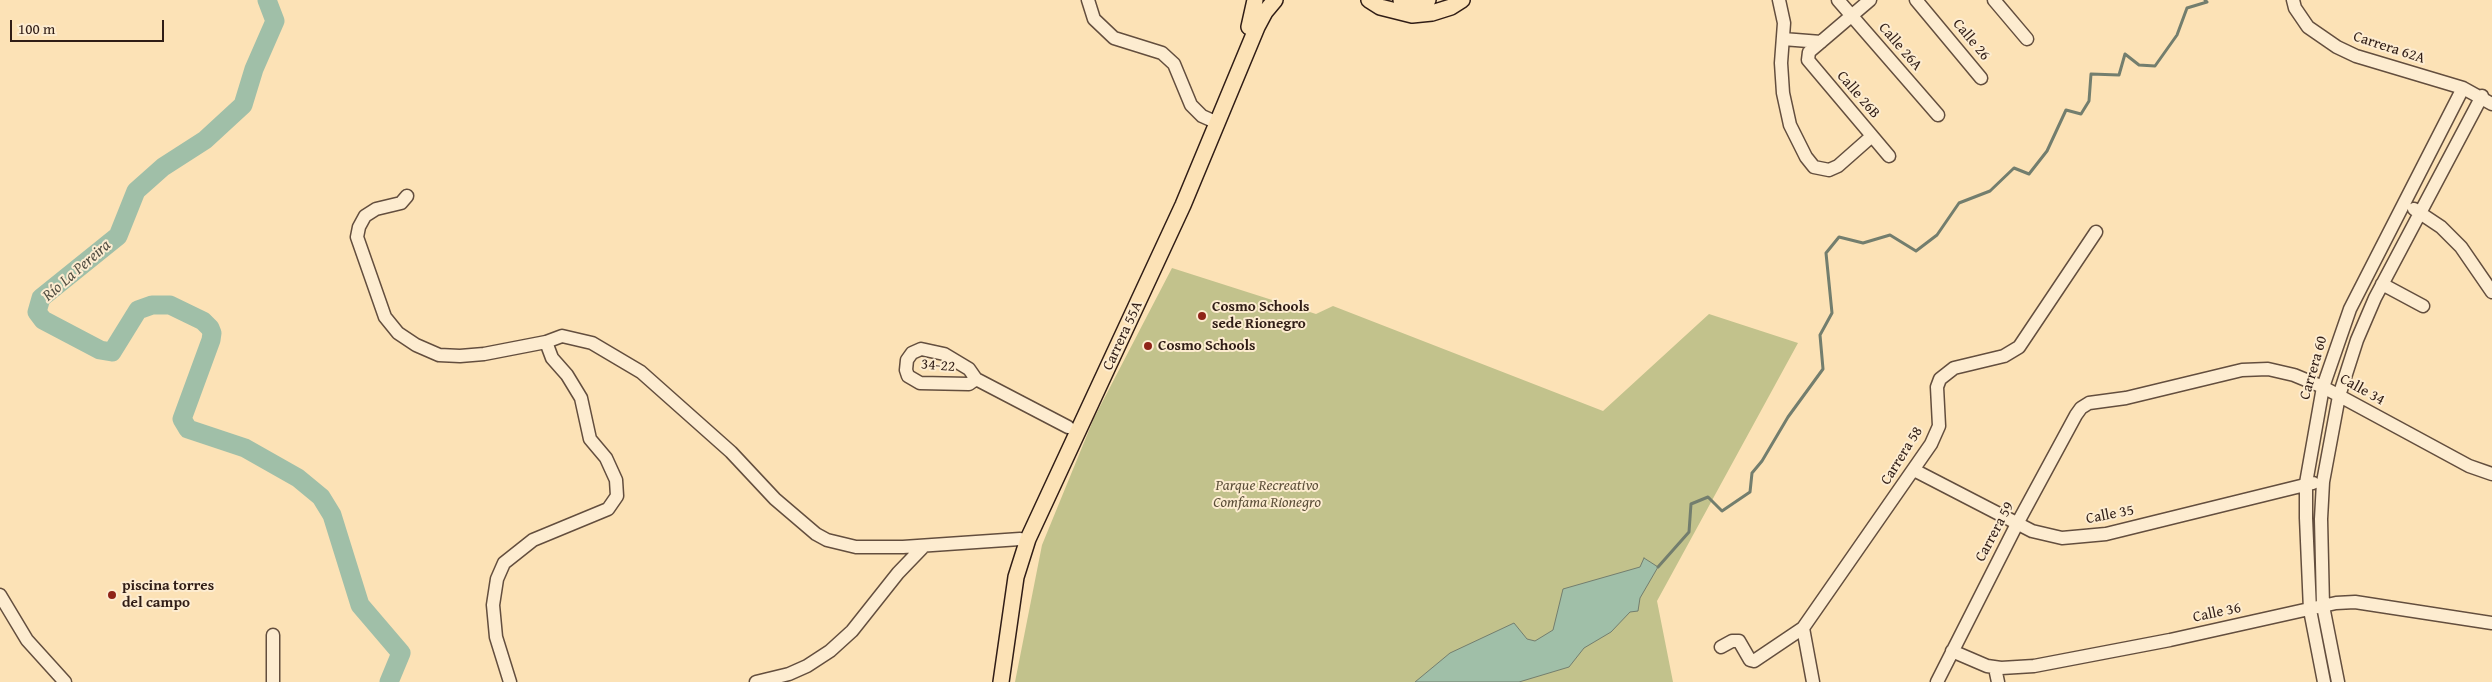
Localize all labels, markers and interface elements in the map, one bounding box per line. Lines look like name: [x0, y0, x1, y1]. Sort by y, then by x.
scale bar: [12, 10, 166, 42]
street label: Calle 26: [1949, 16, 1993, 64]
text: 100 m: [18, 18, 55, 39]
street label: Calle 26A: [1874, 19, 1926, 75]
street label: Carrera 62A: [2351, 28, 2427, 68]
street label: Calle 26B: [1833, 68, 1883, 122]
water label: Río La Pereira: [39, 236, 115, 306]
street label: Carrera 55A: [1099, 298, 1147, 374]
place label: Cosmo Schools sede Rionegro: [1212, 298, 1310, 333]
marker: Cosmo Schools sede Rionegro: [1196, 310, 1208, 322]
street label: Carrera 60: [2296, 334, 2332, 402]
place label: Cosmo Schools: [1158, 337, 1256, 355]
marker: Cosmo Schools: [1142, 340, 1154, 352]
street label: 34-22: [920, 356, 956, 376]
street label: Calle 34: [2336, 370, 2388, 410]
street label: Carrera 58: [1877, 424, 1927, 488]
park label: Parque Recreativo Comfama Rionegro: [1213, 477, 1321, 512]
street label: Carrera 59: [1972, 499, 2018, 565]
street label: Calle 35: [2085, 502, 2135, 528]
place label: piscina torres del campo: [122, 577, 214, 612]
marker: piscina torres del campo: [106, 589, 118, 601]
street label: Calle 36: [2191, 599, 2243, 627]

